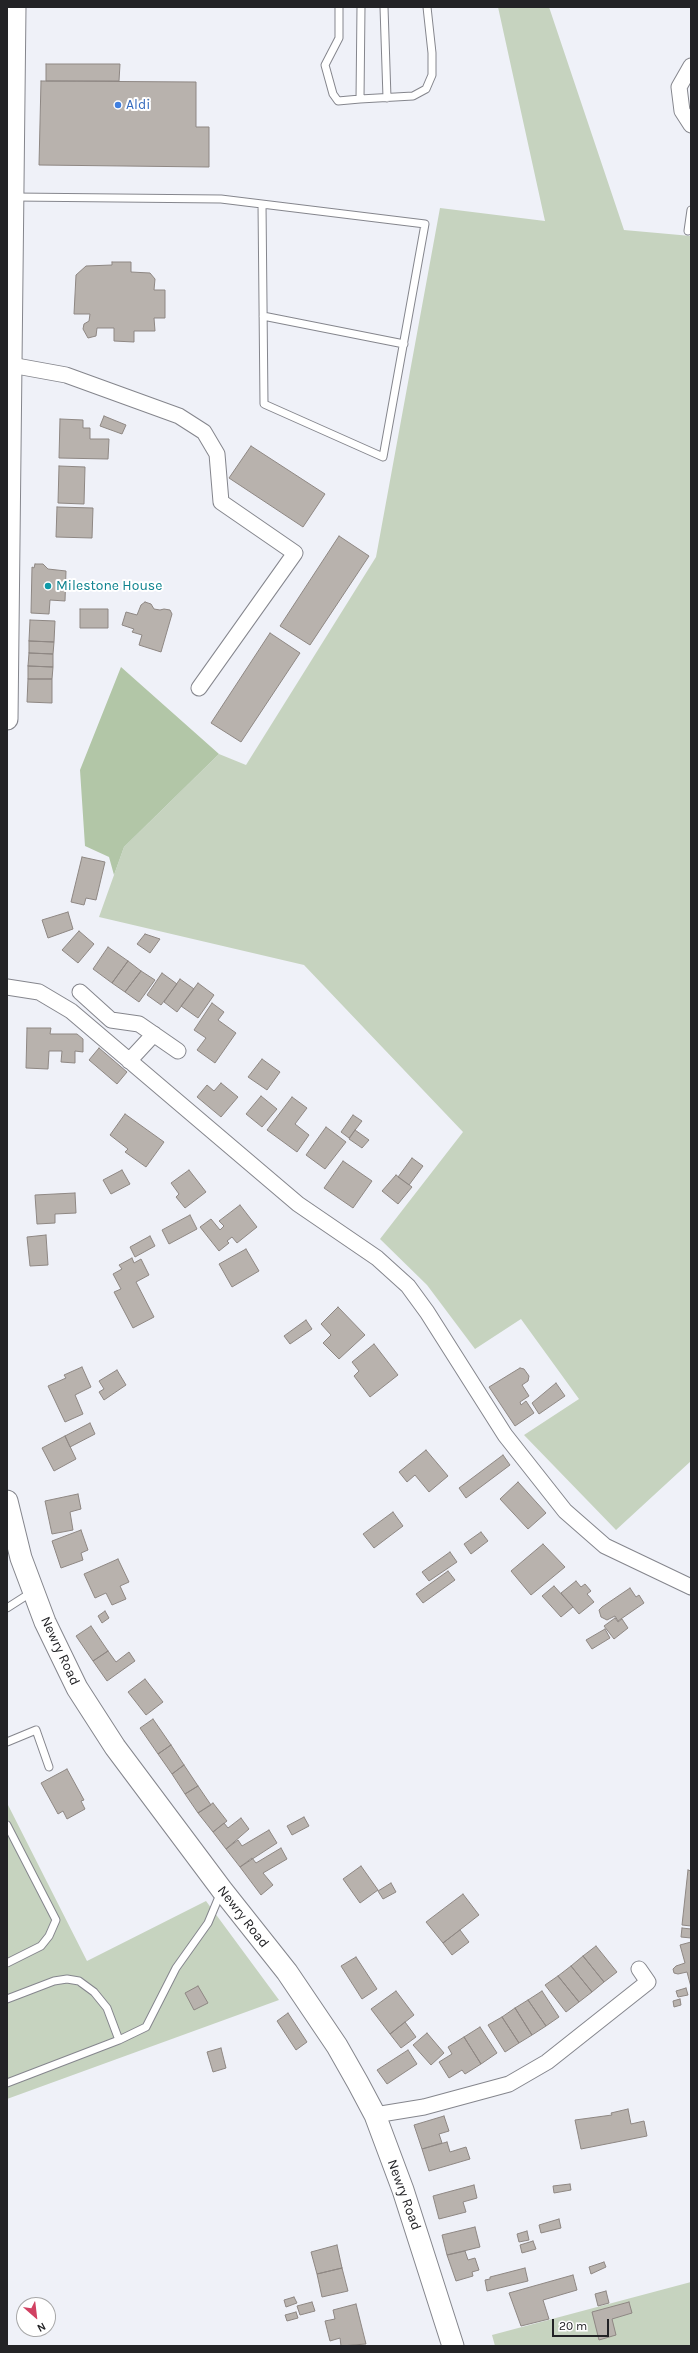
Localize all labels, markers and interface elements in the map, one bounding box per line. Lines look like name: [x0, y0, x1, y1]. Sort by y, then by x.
place label: Aldi: [126, 97, 150, 113]
marker: Aldi: [113, 100, 123, 110]
place label: Milestone House: [56, 578, 162, 594]
marker: Milestone House: [43, 581, 53, 591]
street label: Newry Road: [37, 1614, 83, 1688]
street label: Newry Road: [214, 1883, 272, 1951]
street label: Newry Road: [383, 2157, 425, 2233]
north arrow: [16, 2297, 56, 2337]
scale bar: [554, 2311, 611, 2337]
text: 20 m: [559, 2319, 587, 2333]
text: N: [35, 2320, 48, 2335]

